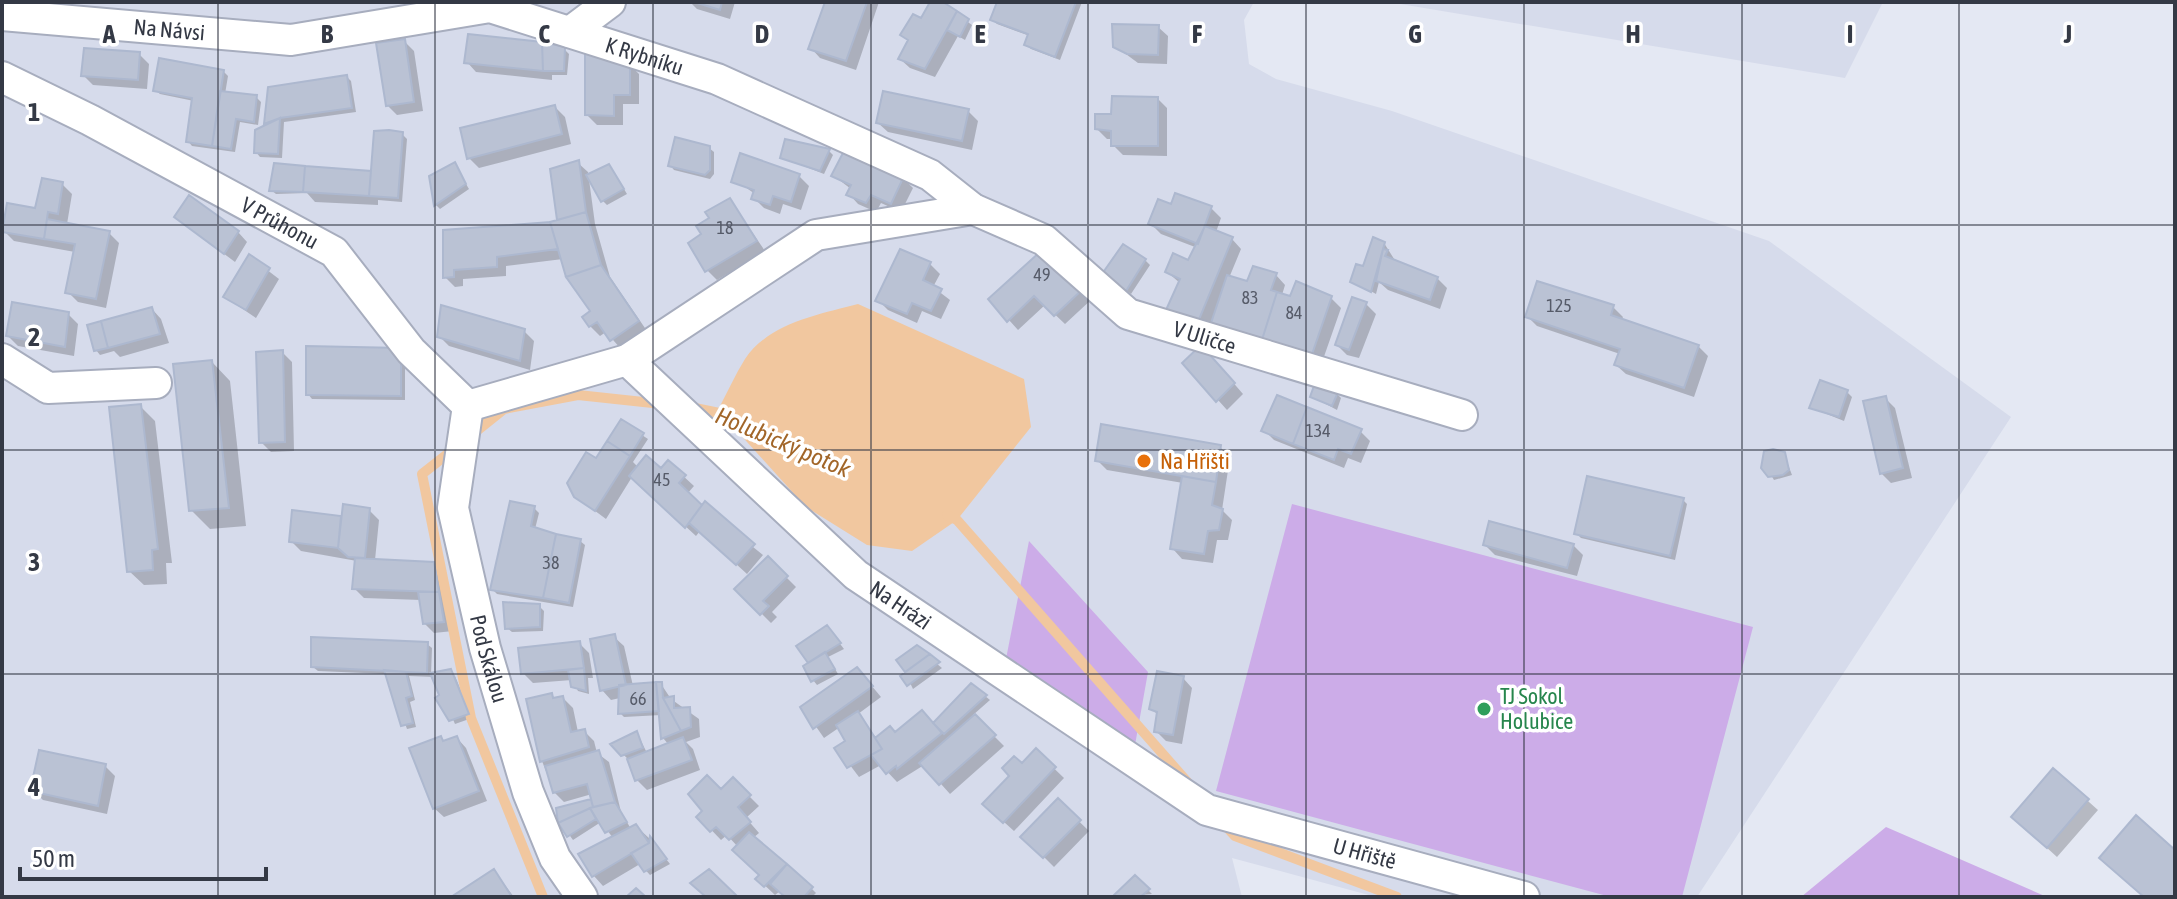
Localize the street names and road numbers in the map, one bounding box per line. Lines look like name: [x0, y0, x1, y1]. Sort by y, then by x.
street label: Na Návsi: [133, 13, 206, 46]
street label: K Rybníku: [602, 31, 687, 81]
street label: V Průhonu: [237, 191, 323, 254]
street label: V Uličce: [1170, 316, 1239, 359]
street label: Na Hrázi: [865, 575, 936, 635]
street label: Pod Skálou: [465, 612, 514, 706]
street label: U Hřiště: [1330, 832, 1399, 874]

